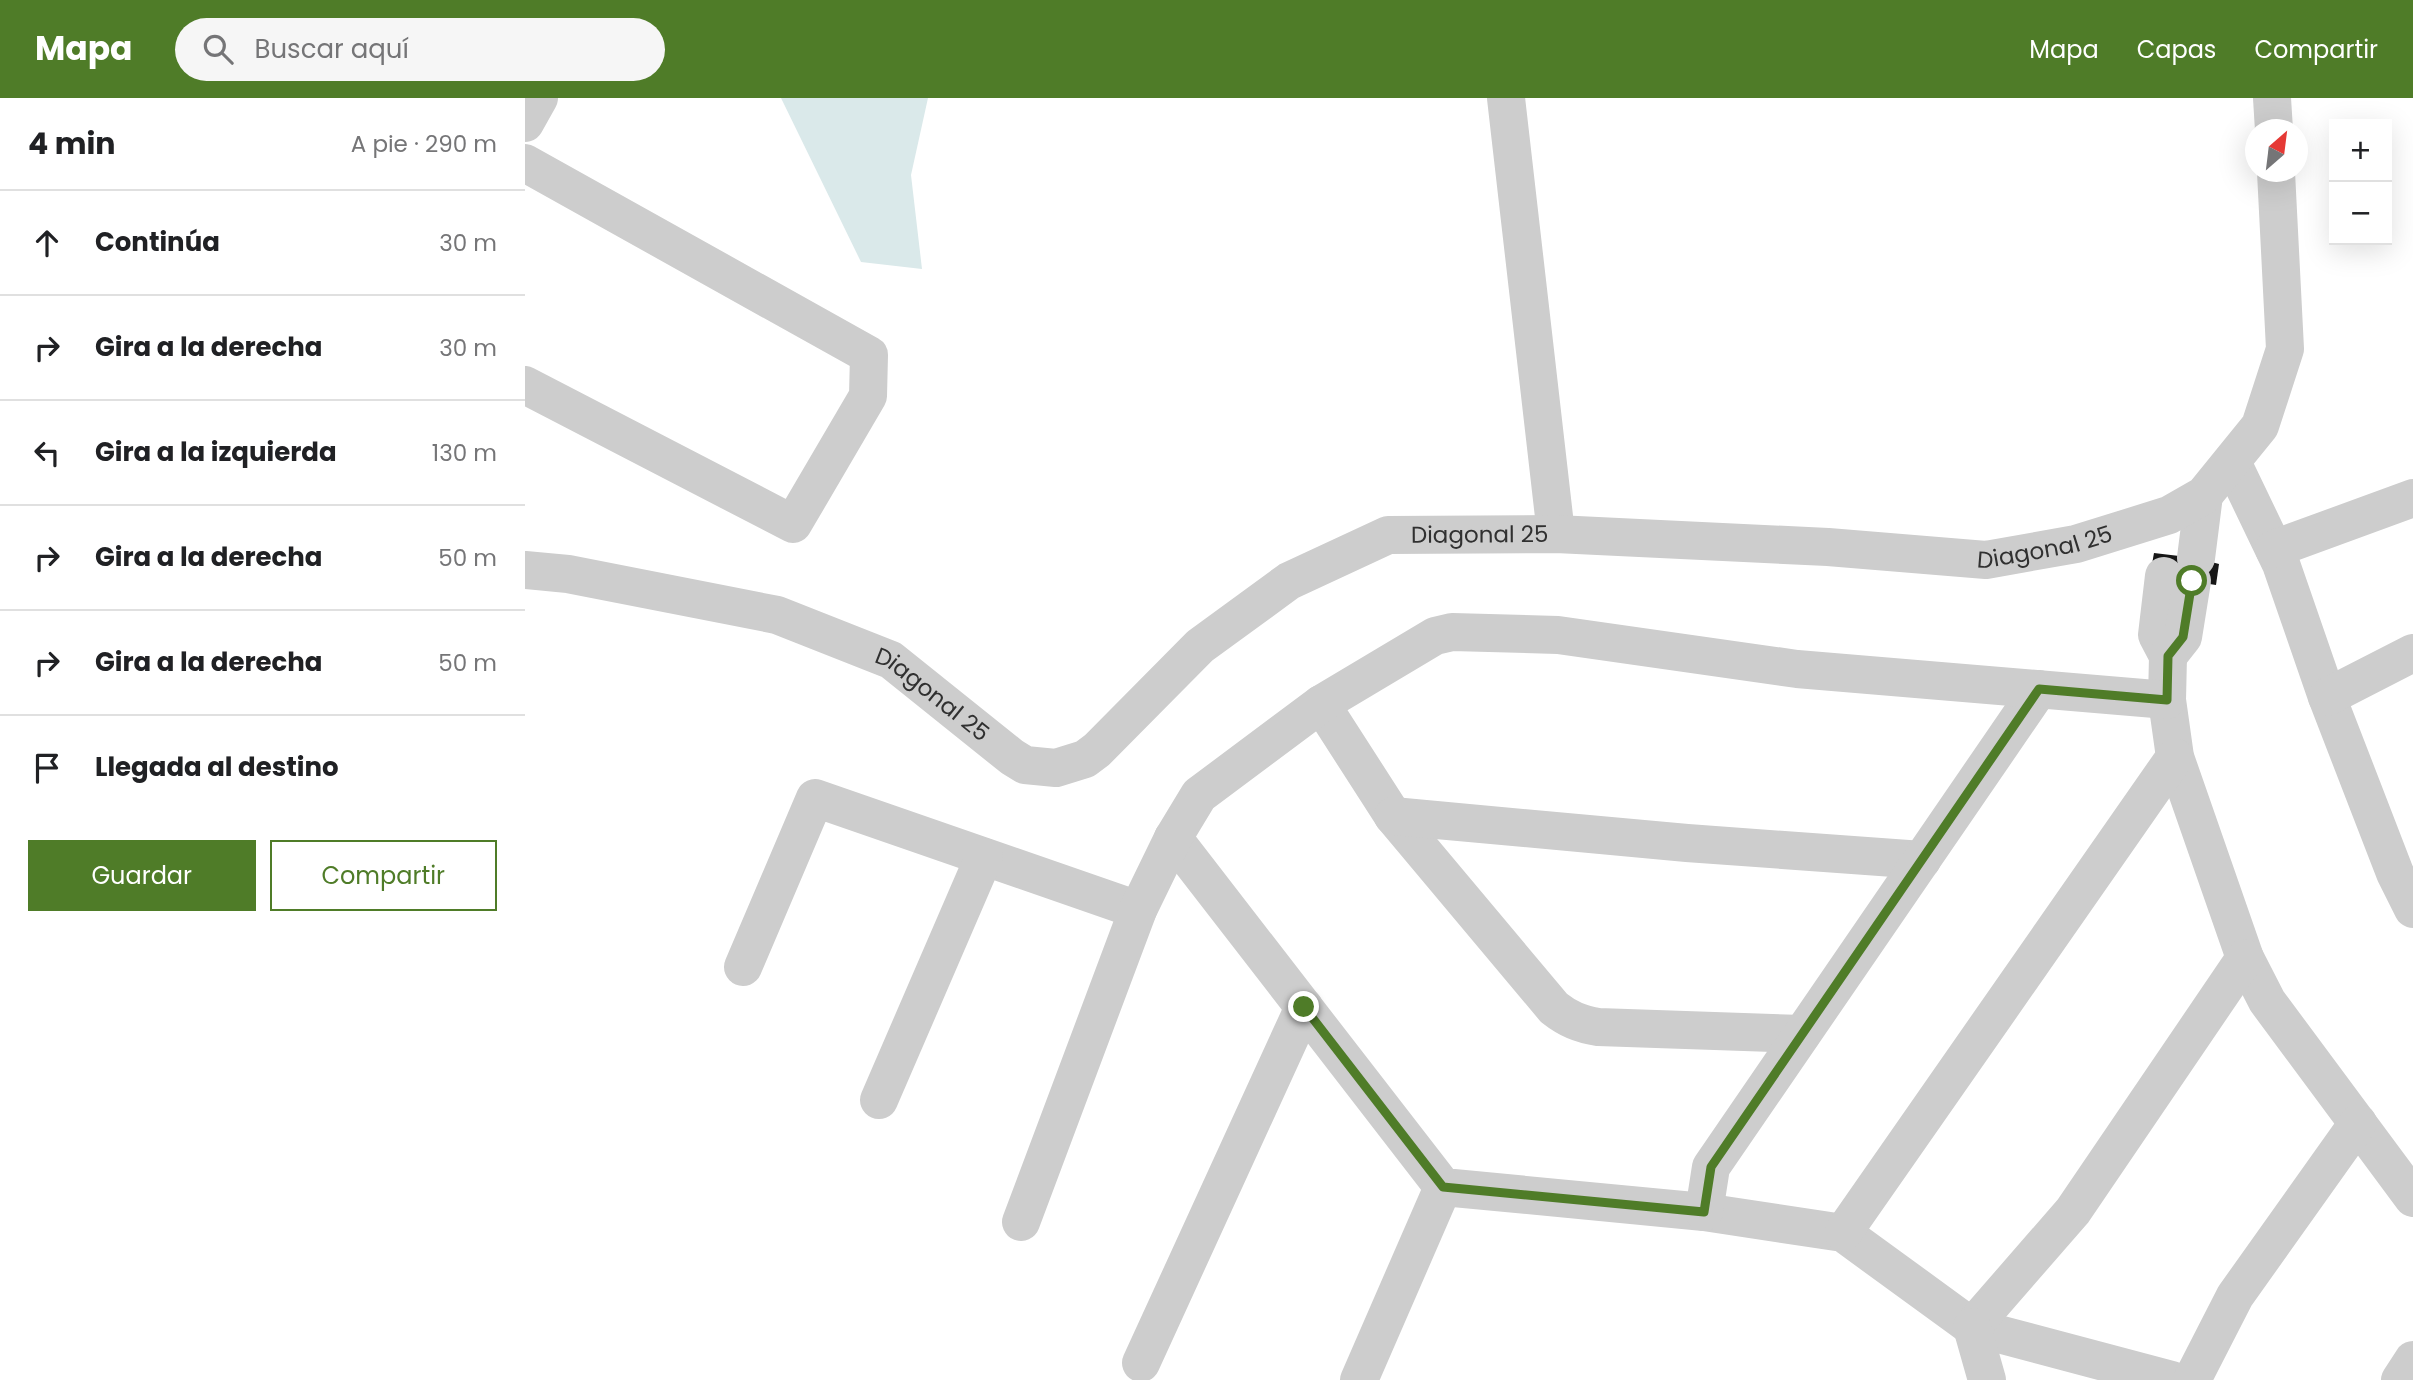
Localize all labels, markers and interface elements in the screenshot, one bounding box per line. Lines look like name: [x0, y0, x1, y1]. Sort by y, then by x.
search box: [175, 18, 665, 81]
text: Mapa: [35, 25, 133, 72]
icon: search: [199, 30, 237, 68]
text: Buscar aquí: [255, 31, 409, 67]
text: Mapa: [2029, 33, 2099, 66]
text: Capas: [2137, 33, 2216, 66]
text: Compartir: [2254, 33, 2378, 66]
north arrow: [2245, 119, 2308, 182]
map controls: [2329, 119, 2392, 245]
button: +: [2329, 119, 2392, 182]
text: 4 min: [28, 122, 116, 165]
text: A pie · 290 m: [351, 128, 497, 160]
button: −: [2329, 182, 2392, 245]
icon: ahead: [28, 224, 66, 262]
text: Continúa: [95, 224, 220, 260]
text: 30 m: [439, 227, 497, 259]
icon: right: [28, 329, 66, 367]
text: Gira a la derecha: [95, 329, 323, 365]
text: 30 m: [439, 332, 497, 364]
icon: left: [28, 434, 66, 472]
text: Gira a la izquierda: [95, 434, 337, 470]
text: 130 m: [432, 437, 497, 469]
street label: Diagonal 25: [1411, 518, 1549, 551]
street label: Diagonal 25: [1976, 518, 2116, 577]
icon: right: [28, 539, 66, 577]
text: Gira a la derecha: [95, 539, 323, 575]
text: 50 m: [438, 542, 497, 574]
route start: [2176, 565, 2207, 596]
street label: Diagonal 25: [871, 639, 996, 749]
icon: right: [28, 644, 66, 682]
text: Gira a la derecha: [95, 644, 323, 680]
text: 50 m: [438, 647, 497, 679]
icon: arrive: [28, 749, 66, 787]
text: Llegada al destino: [95, 749, 339, 785]
button: Guardar: [28, 840, 256, 911]
button: Compartir: [270, 840, 497, 911]
route end: [1288, 991, 1319, 1022]

